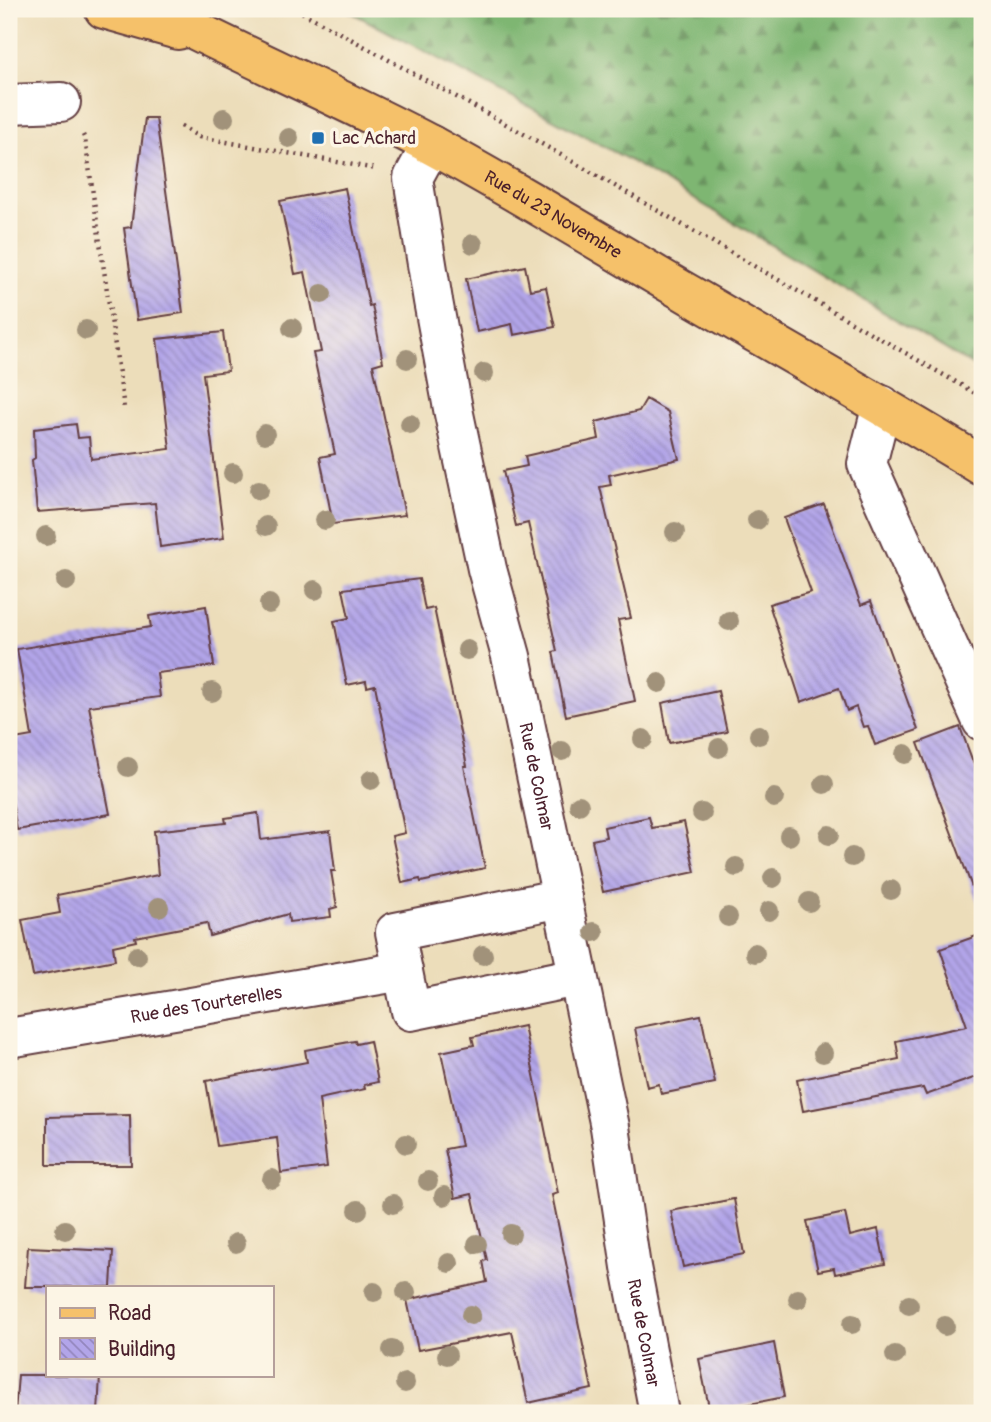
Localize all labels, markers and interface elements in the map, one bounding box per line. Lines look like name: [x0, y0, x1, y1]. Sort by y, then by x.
place label: Lac Achard: [332, 127, 416, 150]
marker: Lac Achard: [310, 130, 326, 146]
street label: Rue du 23 Novembre: [480, 165, 626, 264]
street label: Rue de Colmar: [514, 720, 559, 833]
street label: Rue des Tourterelles: [129, 980, 284, 1029]
street label: Rue de Colmar: [622, 1277, 665, 1390]
legend: [46, 1286, 273, 1376]
text: Road: [108, 1300, 152, 1327]
text: Building: [108, 1336, 175, 1363]

